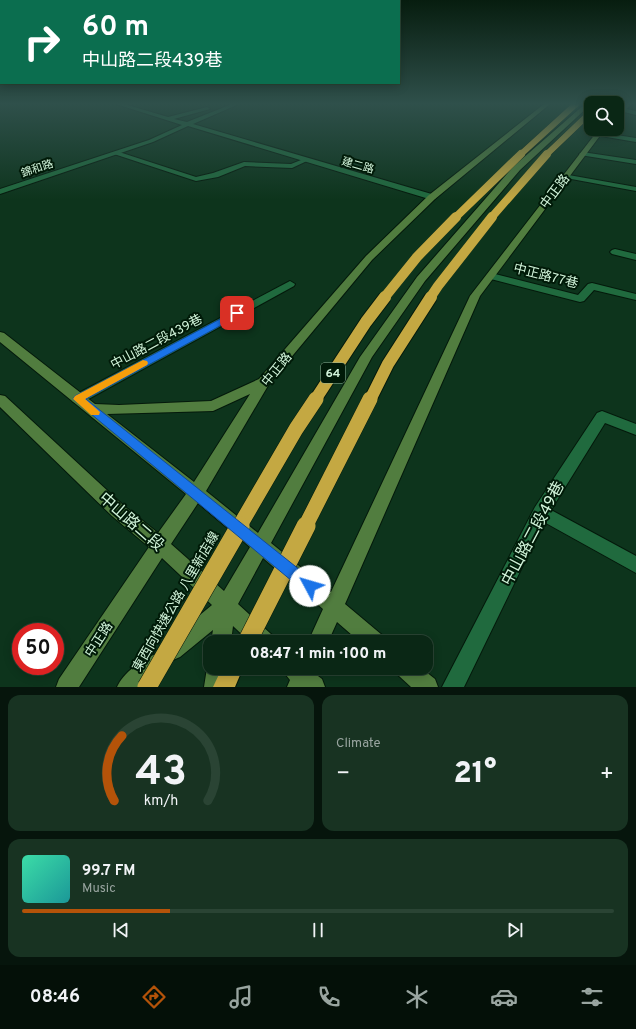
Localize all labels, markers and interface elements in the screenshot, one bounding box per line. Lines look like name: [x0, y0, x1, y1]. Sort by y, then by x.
text: 60 m: [82, 10, 149, 46]
icon: right: [16, 16, 68, 68]
text: 中山路二段439巷: [82, 50, 222, 73]
map controls: [584, 96, 624, 136]
button: search: [584, 96, 624, 136]
street label: 建二路: [340, 155, 376, 177]
street label: 錦和路: [19, 157, 55, 181]
street label: 中正路: [537, 172, 574, 213]
street label: 中正路77巷: [512, 261, 579, 293]
pin: [220, 296, 254, 330]
icon: arrive: [226, 302, 248, 324]
street label: 中山路二段439巷: [108, 312, 205, 374]
street label: 中正路: [259, 350, 296, 390]
road number: 64: [321, 363, 345, 383]
street label: 中山路二段49巷: [498, 478, 570, 590]
street label: 中山路二段: [94, 489, 167, 556]
street label: 東西向快速公路 八里新店線: [129, 529, 223, 675]
position arrow: [289, 565, 331, 607]
street label: 中正路: [82, 619, 117, 661]
speed limit sign: 50: [12, 623, 64, 675]
text: 08:47 · 1 min · 100 m: [250, 645, 386, 664]
text: Climate: [336, 736, 381, 752]
text: 43: [135, 747, 187, 800]
text: 21°: [453, 756, 497, 793]
text: −: [336, 761, 350, 788]
text: +: [600, 761, 614, 788]
text: km/h: [144, 792, 178, 810]
text: 99.7 FM: [82, 862, 135, 881]
text: Music: [82, 881, 116, 897]
icon: previous: [110, 919, 132, 941]
icon: pause: [307, 919, 329, 941]
icon: next: [504, 919, 526, 941]
icon: directions: [140, 983, 168, 1011]
icon: music: [227, 983, 255, 1011]
icon: phone: [315, 983, 343, 1011]
icon: climate: [403, 983, 431, 1011]
icon: car: [490, 983, 518, 1011]
icon: filters: [578, 983, 606, 1011]
text: 08:46: [30, 986, 80, 1009]

